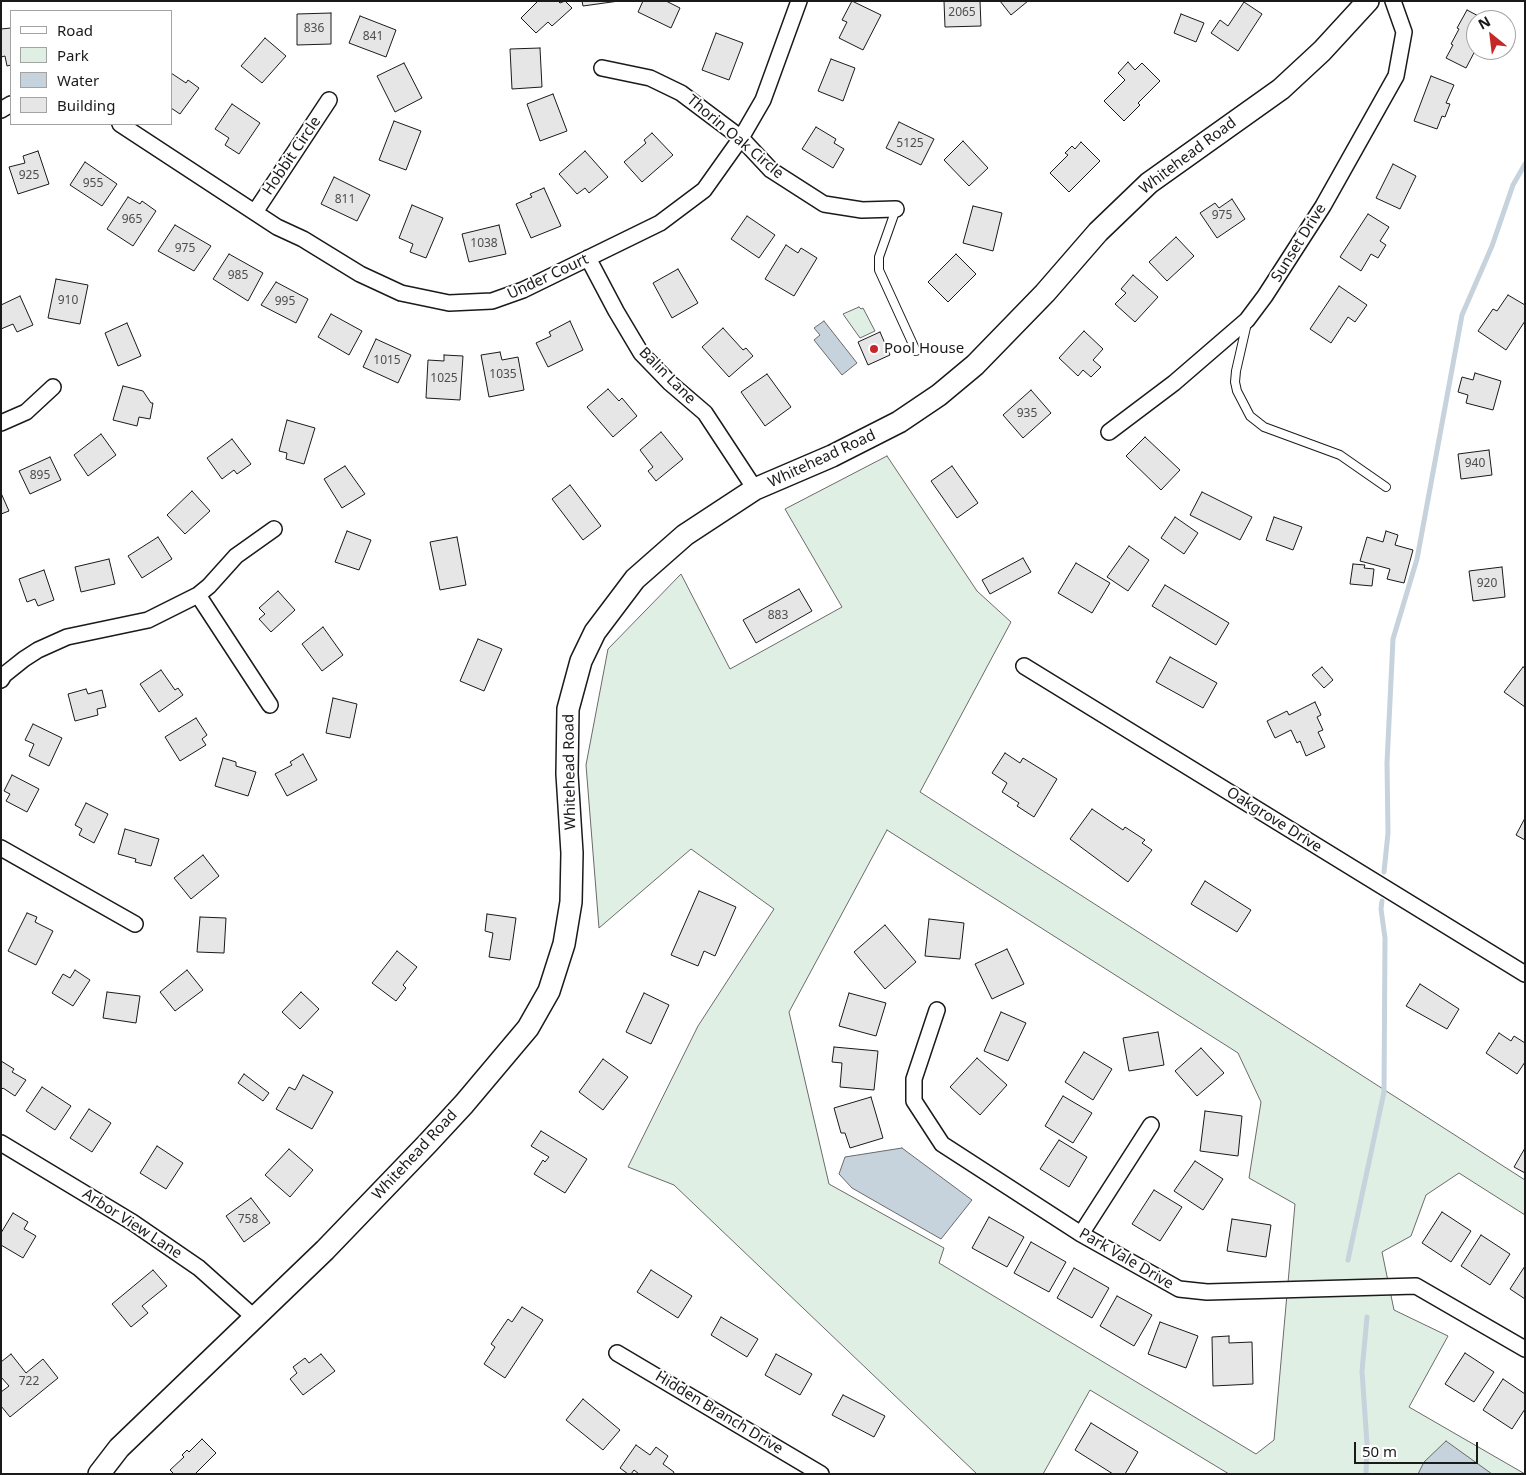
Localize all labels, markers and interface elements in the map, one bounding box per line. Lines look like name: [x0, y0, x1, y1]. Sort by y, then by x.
house number: 2065: [948, 6, 976, 20]
legend: [10, 10, 172, 125]
north arrow: [1466, 10, 1516, 60]
text: N: [1474, 11, 1494, 33]
text: Road: [57, 20, 93, 40]
house number: 836: [304, 22, 324, 36]
house number: 841: [363, 30, 383, 44]
text: Park: [57, 45, 89, 65]
text: Water: [57, 70, 99, 90]
street label: Thorin Oak Circle: [683, 91, 787, 183]
text: Building: [57, 95, 115, 115]
street label: Hobbit Circle: [259, 113, 325, 199]
street label: Whitehead Road: [1136, 114, 1240, 198]
house number: 5125: [896, 137, 924, 151]
house number: 925: [19, 169, 39, 183]
house number: 955: [83, 177, 103, 191]
house number: 811: [335, 193, 355, 207]
street label: Sunset Drive: [1268, 201, 1330, 285]
house number: 975: [1212, 209, 1232, 223]
house number: 965: [122, 213, 142, 227]
house number: 1038: [470, 237, 498, 251]
house number: 975: [175, 242, 195, 256]
street label: Under Court: [505, 250, 591, 304]
house number: 985: [228, 269, 248, 283]
house number: 910: [58, 294, 78, 308]
house number: 995: [275, 295, 295, 309]
place label: Pool House: [884, 340, 964, 358]
marker: Pool House: [868, 343, 880, 355]
street label: Balin Lane: [635, 344, 699, 408]
house number: 1015: [373, 354, 401, 368]
house number: 1035: [489, 368, 517, 382]
house number: 1025: [430, 372, 458, 386]
house number: 935: [1017, 407, 1037, 421]
street label: Whitehead Road: [766, 426, 878, 492]
house number: 940: [1465, 457, 1485, 471]
house number: 895: [30, 469, 50, 483]
house number: 920: [1477, 577, 1497, 591]
house number: 883: [768, 609, 788, 623]
street label: Whitehead Road: [560, 714, 580, 830]
street label: Oakgrove Drive: [1223, 783, 1325, 857]
street label: Whitehead Road: [369, 1106, 461, 1204]
street label: Arbor View Lane: [79, 1185, 185, 1263]
house number: 758: [238, 1213, 258, 1227]
street label: Park Vale Drive: [1076, 1225, 1176, 1293]
street label: Hidden Branch Drive: [652, 1368, 786, 1458]
house number: 722: [19, 1375, 39, 1389]
scale bar: [1356, 1432, 1480, 1464]
text: 50 m: [1362, 1441, 1397, 1461]

